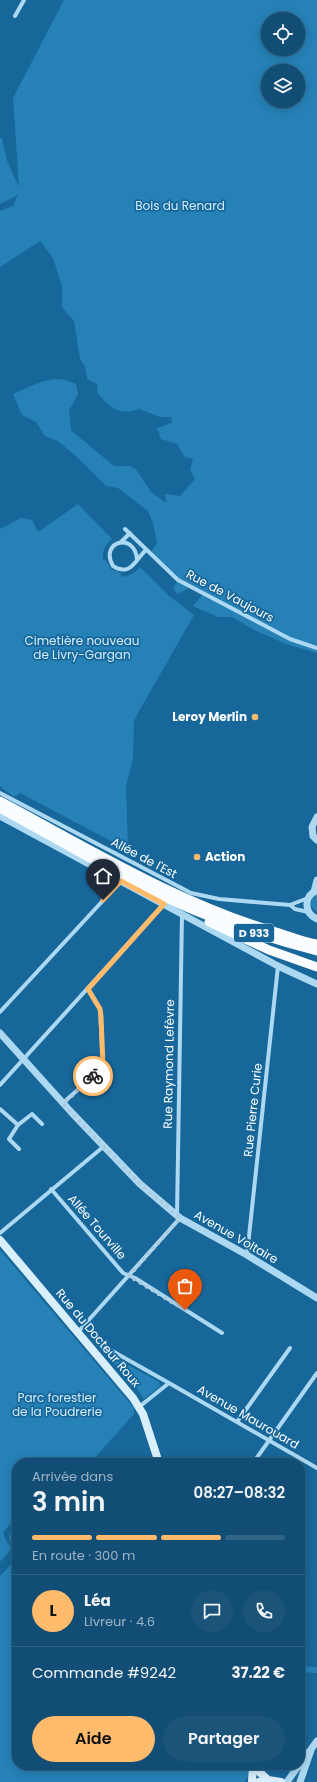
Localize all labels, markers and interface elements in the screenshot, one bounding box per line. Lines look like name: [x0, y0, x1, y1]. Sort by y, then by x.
map controls: [261, 12, 305, 108]
button: locate: [261, 12, 305, 56]
button: layers: [261, 64, 305, 108]
park label: Bois du Renard: [135, 197, 225, 214]
street label: Rue de Vaujours: [183, 565, 277, 626]
park label: Cimetière nouveau de Livry-Gargan: [25, 632, 139, 663]
place label: Leroy Merlin: [172, 708, 247, 725]
marker: Leroy Merlin: [250, 712, 260, 722]
street label: Allée de l'Est: [108, 833, 180, 882]
place label: Action: [205, 848, 245, 865]
marker: Action: [192, 852, 202, 862]
pin: [86, 859, 120, 900]
icon: home: [92, 865, 114, 887]
road number: D 933: [234, 924, 274, 942]
street label: Rue Raymond Lefèvre: [159, 999, 178, 1129]
courier: [73, 1056, 113, 1096]
street label: Rue Pierre Curie: [239, 1062, 266, 1158]
icon: bike: [82, 1065, 104, 1087]
street label: Allée Tourville: [64, 1190, 131, 1263]
street label: Avenue Voltaire: [191, 1206, 281, 1268]
pin: [168, 1269, 202, 1310]
icon: bag: [174, 1275, 196, 1297]
street label: Rue du Docteur Roux: [52, 1285, 145, 1391]
street label: Avenue Maurouard: [194, 1380, 302, 1453]
park label: Parc forestier de la Poudrerie: [12, 1389, 102, 1420]
text: Arrivée dans: [32, 1467, 113, 1486]
text: 08:27–08:32: [193, 1482, 285, 1503]
text: 3 min: [32, 1484, 105, 1520]
text: En route · 300 m: [32, 1546, 135, 1565]
text: Léa: [84, 1590, 111, 1611]
button: chat: [191, 1590, 233, 1632]
button: phone: [243, 1590, 285, 1632]
text: L: [49, 1600, 57, 1621]
text: Livreur · 4.6: [84, 1612, 155, 1631]
text: Commande #9242: [32, 1662, 176, 1683]
text: 37.22 €: [231, 1662, 285, 1683]
button: Aide: [32, 1716, 155, 1762]
button: Partager: [163, 1716, 285, 1762]

